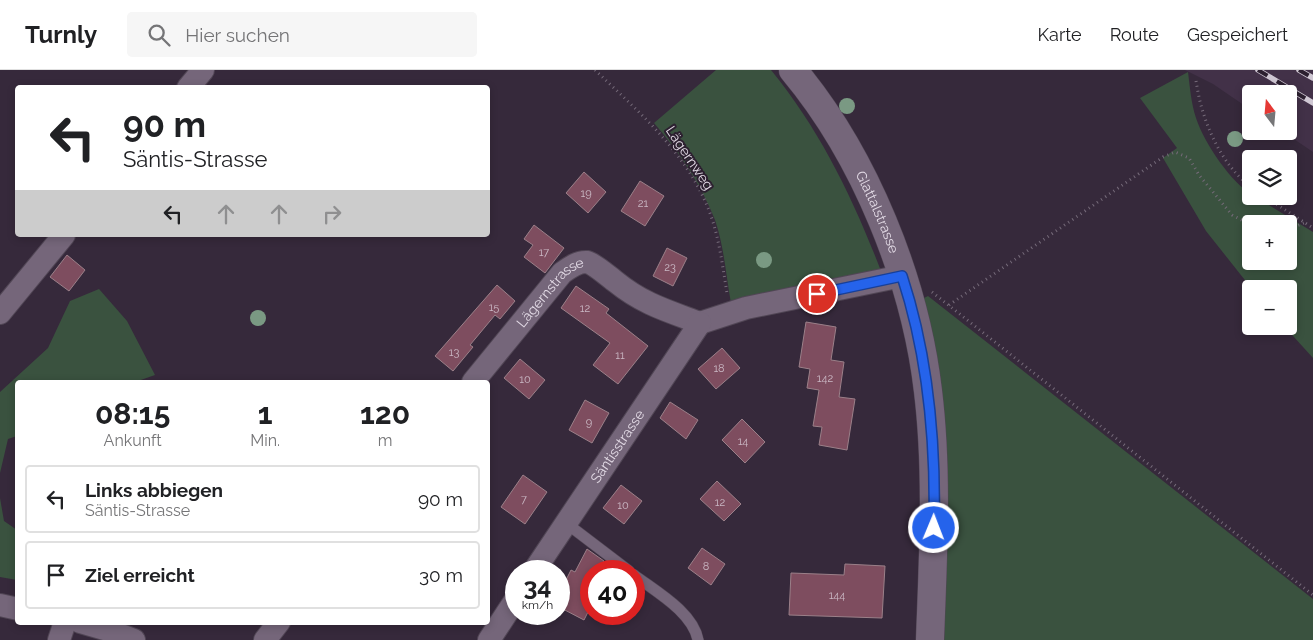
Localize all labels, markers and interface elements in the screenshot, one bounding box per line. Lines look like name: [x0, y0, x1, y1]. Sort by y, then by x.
search box: [127, 12, 477, 57]
text: Turnly: [25, 20, 97, 49]
icon: search: [145, 21, 173, 49]
text: Hier suchen: [185, 24, 290, 46]
text: Karte: [1038, 24, 1082, 45]
text: Route: [1110, 24, 1159, 45]
text: Gespeichert: [1187, 24, 1288, 45]
north arrow: [1242, 85, 1298, 140]
map controls: [1242, 85, 1297, 335]
text: 90 m: [123, 104, 206, 145]
icon: left: [40, 105, 105, 170]
street label: Lägernweg: [663, 123, 717, 193]
text: Säntis-Strasse: [123, 146, 268, 172]
button: layers: [1242, 150, 1297, 205]
street label: Glattalstrasse: [853, 168, 902, 255]
house number: 19: [580, 187, 592, 200]
house number: 21: [638, 197, 649, 210]
icon: left: [159, 200, 187, 228]
icon: ahead: [212, 200, 240, 228]
icon: ahead: [265, 200, 293, 228]
icon: right: [318, 200, 346, 228]
button: +: [1242, 215, 1297, 270]
house number: 17: [539, 246, 549, 259]
street label: Lägernstrasse: [513, 254, 586, 330]
house number: 23: [664, 261, 676, 274]
pin: [796, 273, 838, 315]
icon: arrive: [803, 280, 831, 308]
button: −: [1242, 280, 1297, 335]
house number: 15: [489, 301, 499, 314]
house number: 12: [580, 302, 590, 315]
house number: 13: [449, 346, 459, 359]
house number: 11: [615, 349, 625, 362]
house number: 18: [713, 362, 725, 375]
house number: 142: [817, 372, 833, 385]
house number: 10: [519, 373, 531, 386]
text: 08:15: [95, 396, 170, 431]
text: 1: [258, 396, 273, 431]
text: 120: [360, 396, 410, 431]
street label: Säntisstrasse: [587, 407, 648, 486]
house number: 9: [586, 416, 592, 429]
text: Ankunft: [104, 431, 162, 450]
text: Min.: [250, 431, 280, 450]
text: m: [378, 431, 392, 450]
house number: 14: [738, 435, 748, 448]
text: Links abbiegen: [85, 479, 223, 501]
icon: left: [42, 485, 70, 513]
text: 90 m: [418, 488, 463, 510]
house number: 7: [521, 493, 527, 506]
house number: 12: [715, 496, 725, 509]
house number: 10: [617, 499, 629, 512]
text: Säntis-Strasse: [85, 501, 190, 520]
position arrow: [907, 501, 959, 553]
speed limit sign: 40: [580, 560, 645, 625]
house number: 8: [703, 560, 709, 573]
icon: arrive: [42, 561, 70, 589]
text: Ziel erreicht: [85, 564, 195, 586]
text: 30 m: [419, 564, 463, 586]
text: 34: [523, 571, 552, 601]
house number: 144: [829, 589, 845, 602]
text: km/h: [522, 598, 553, 612]

